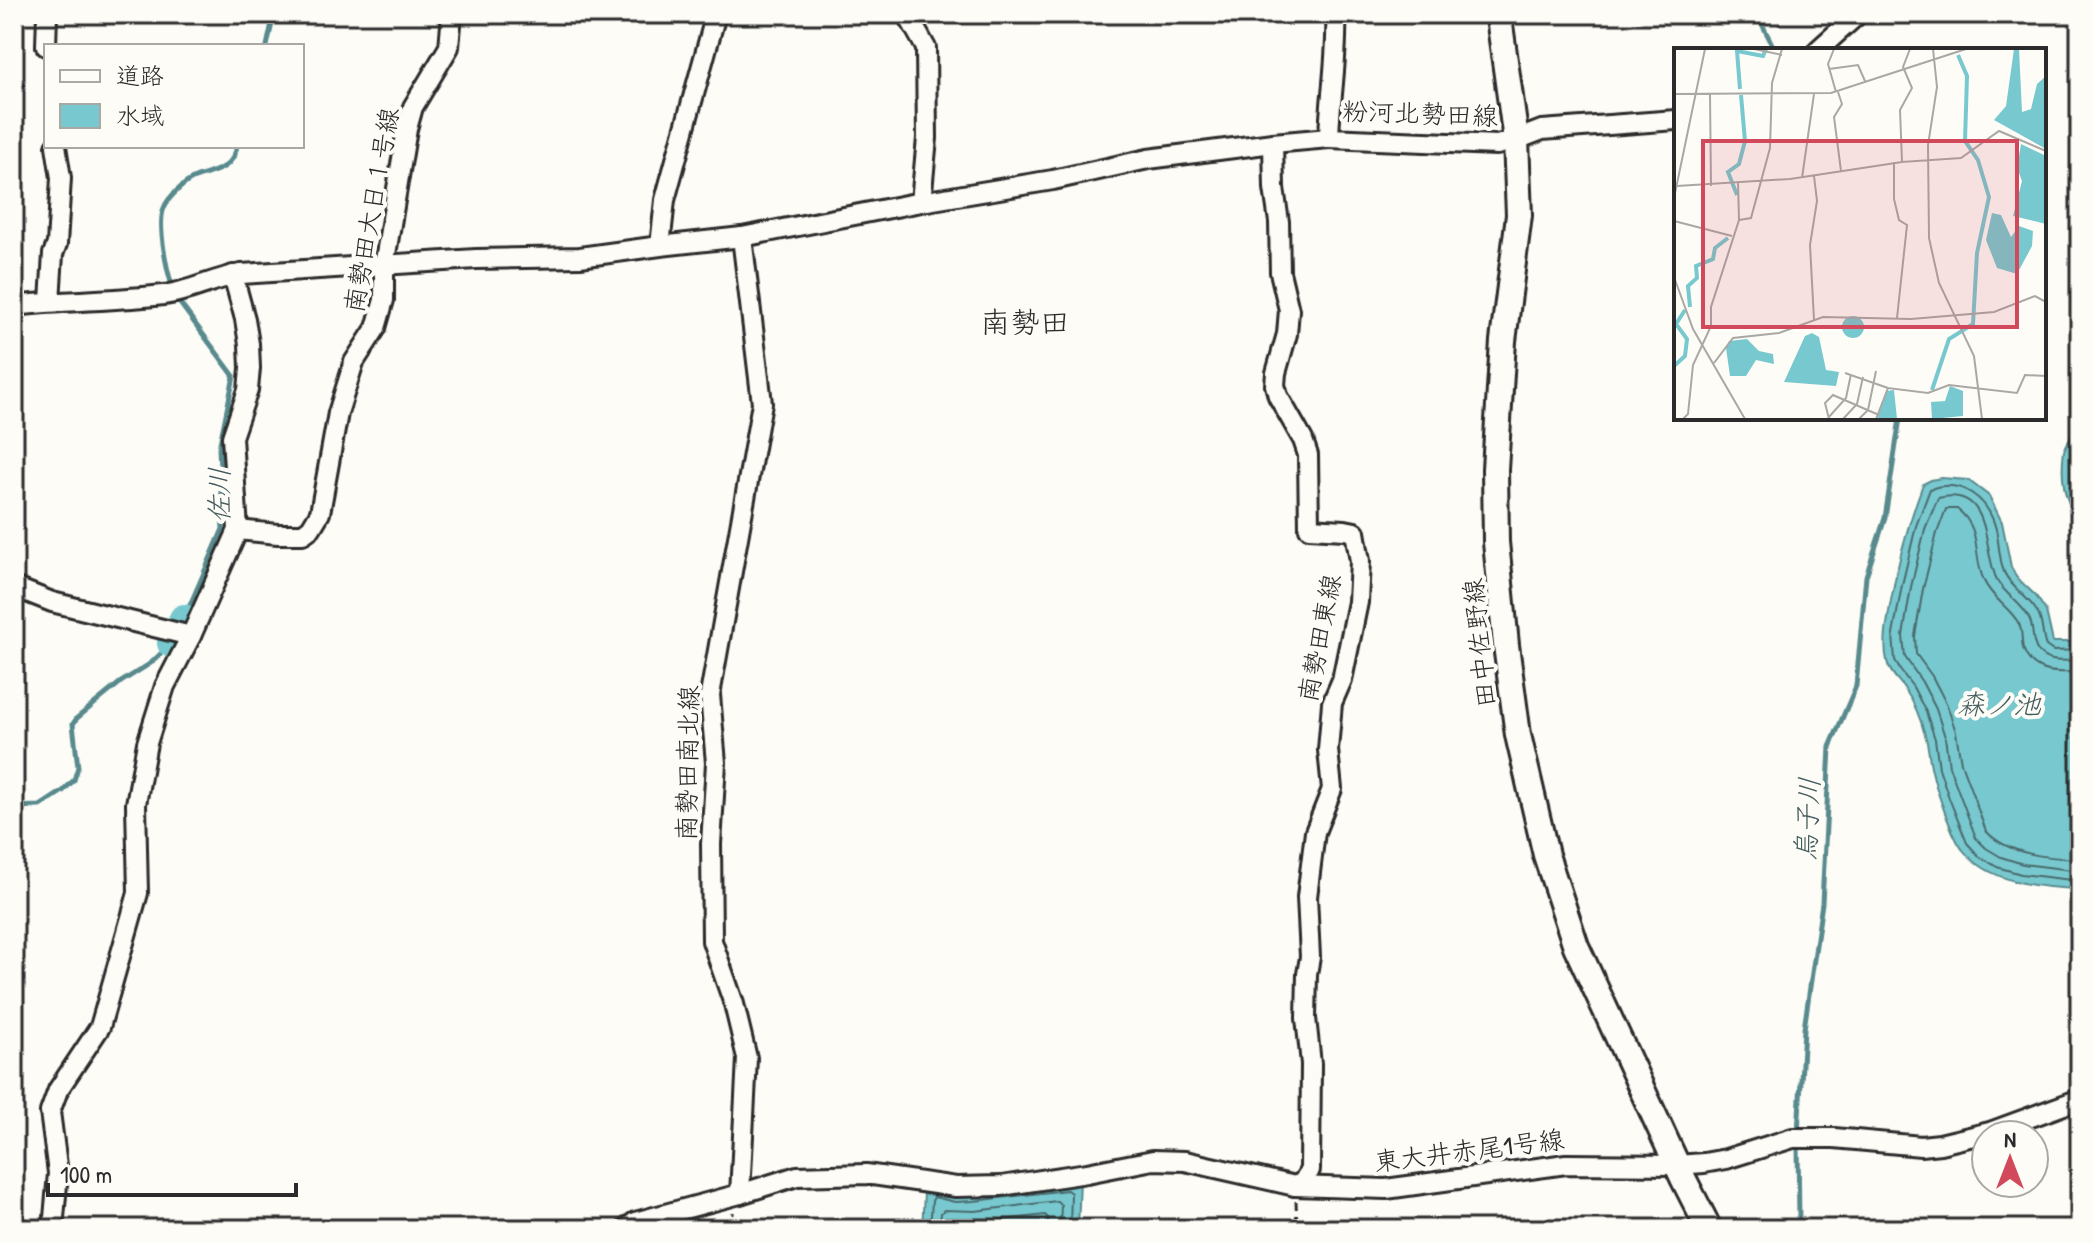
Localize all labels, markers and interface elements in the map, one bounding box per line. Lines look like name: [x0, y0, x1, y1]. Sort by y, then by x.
legend: [44, 44, 304, 148]
inset map: [1674, 48, 2046, 420]
text: 道路: [116, 59, 164, 91]
street label: 粉河北勢田線: [1341, 93, 1499, 133]
text: 水域: [116, 99, 164, 131]
street label: 南勢田大日１号線: [336, 105, 406, 315]
district label: 南勢田: [980, 302, 1070, 342]
water label: 佐川: [200, 467, 238, 523]
street label: 南勢田東線: [1289, 571, 1349, 705]
street label: 田中佐野線: [1455, 577, 1503, 709]
street label: 南勢田南北線: [668, 685, 706, 841]
water label: 森ノ池: [1957, 685, 2042, 723]
water label: 烏子川: [1786, 776, 1828, 862]
north arrow: [1970, 1119, 2050, 1199]
street label: 東大井赤尾1号線: [1372, 1121, 1566, 1179]
text: N: [2004, 1124, 2016, 1154]
scale bar: [48, 1147, 296, 1197]
text: 100 m: [60, 1158, 112, 1190]

